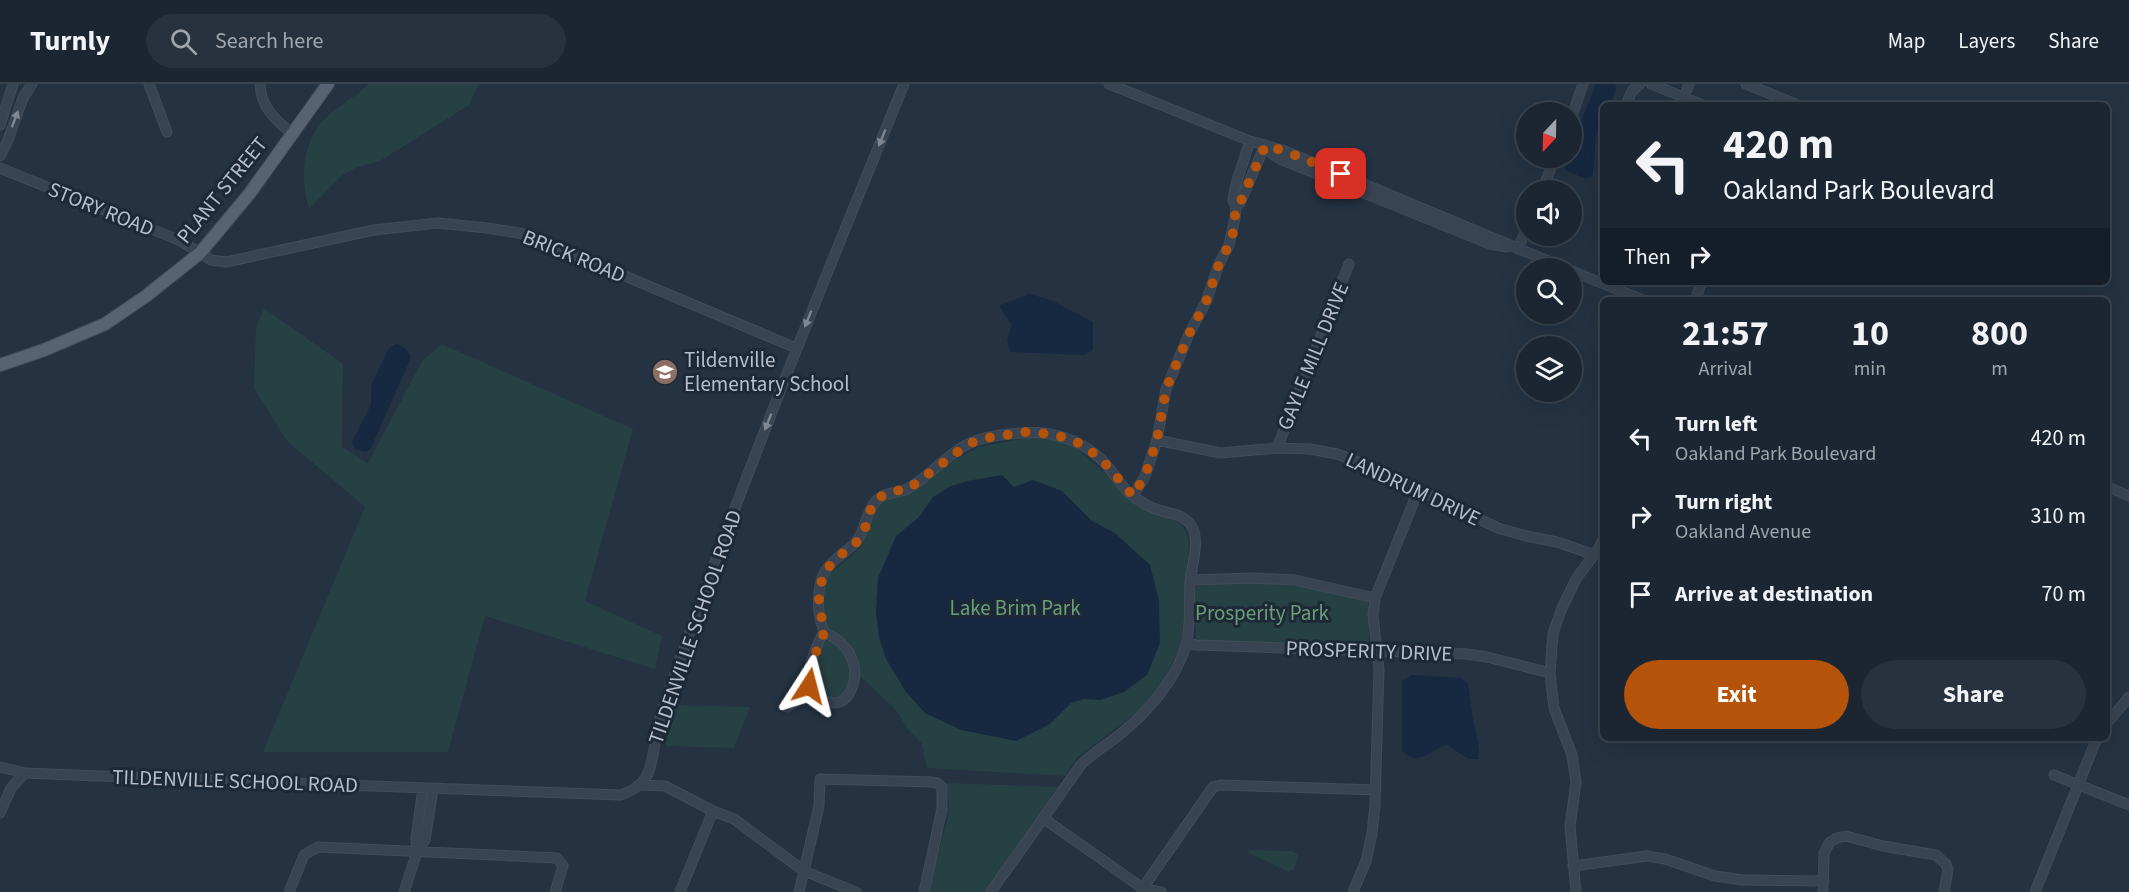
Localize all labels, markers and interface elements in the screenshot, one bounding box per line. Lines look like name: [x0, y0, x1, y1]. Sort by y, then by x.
search box: [146, 14, 566, 68]
text: Turnly: [30, 21, 110, 61]
icon: search: [167, 25, 200, 58]
text: Search here: [215, 25, 324, 57]
text: Map: [1888, 26, 1925, 56]
text: Layers: [1958, 26, 2015, 56]
text: Share: [2048, 26, 2099, 56]
north arrow: [1516, 102, 1582, 168]
map controls: [1516, 102, 1582, 402]
one-way arrow: [10, 110, 20, 128]
text: 420 m: [1723, 115, 1834, 175]
icon: left: [1624, 126, 1702, 204]
one-way arrow: [877, 129, 886, 147]
street label: PLANT STREET: [169, 130, 275, 250]
pin: [1315, 148, 1366, 199]
icon: arrive: [1324, 157, 1357, 190]
text: Oakland Park Boulevard: [1723, 171, 1995, 210]
street label: STORY ROAD: [44, 174, 158, 244]
button: sound: [1516, 180, 1582, 246]
street label: BRICK ROAD: [518, 222, 630, 290]
icon: right: [1683, 240, 1716, 273]
text: Then: [1624, 241, 1671, 273]
button: search: [1516, 258, 1582, 324]
street label: GAYLE MILL DRIVE: [1270, 278, 1356, 434]
text: 21:57: [1682, 308, 1769, 359]
text: 10: [1851, 308, 1889, 359]
text: 800: [1971, 308, 2028, 359]
one-way arrow: [803, 310, 813, 328]
button: layers: [1516, 336, 1582, 402]
place label: Tildenville Elementary School: [684, 345, 850, 399]
text: Arrival: [1699, 355, 1752, 383]
text: min: [1854, 355, 1886, 383]
text: m: [1991, 355, 2008, 383]
school or university icon: Tildenville Elementary School: [650, 357, 680, 387]
text: Turn left: [1675, 408, 1757, 440]
one-way arrow: [763, 414, 773, 432]
icon: left: [1624, 422, 1657, 455]
text: 420 m: [2031, 422, 2086, 454]
text: Oakland Park Boulevard: [1675, 440, 1876, 468]
street label: LANDRUM DRIVE: [1341, 445, 1485, 533]
text: Turn right: [1675, 486, 1772, 518]
icon: right: [1624, 500, 1657, 533]
text: 310 m: [2031, 500, 2086, 532]
street label: TILDENVILLE SCHOOL ROAD: [641, 506, 749, 748]
text: Oakland Avenue: [1675, 518, 1811, 546]
icon: arrive: [1624, 578, 1657, 611]
text: Arrive at destination: [1675, 578, 1873, 610]
text: 70 m: [2041, 578, 2086, 610]
park label: Lake Brim Park: [949, 593, 1081, 623]
park label: Prosperity Park: [1195, 598, 1330, 628]
street label: PROSPERITY DRIVE: [1285, 633, 1453, 669]
position arrow: [777, 654, 841, 718]
button: Exit: [1624, 660, 1849, 729]
button: Share: [1861, 660, 2086, 729]
street label: TILDENVILLE SCHOOL ROAD: [112, 762, 358, 800]

